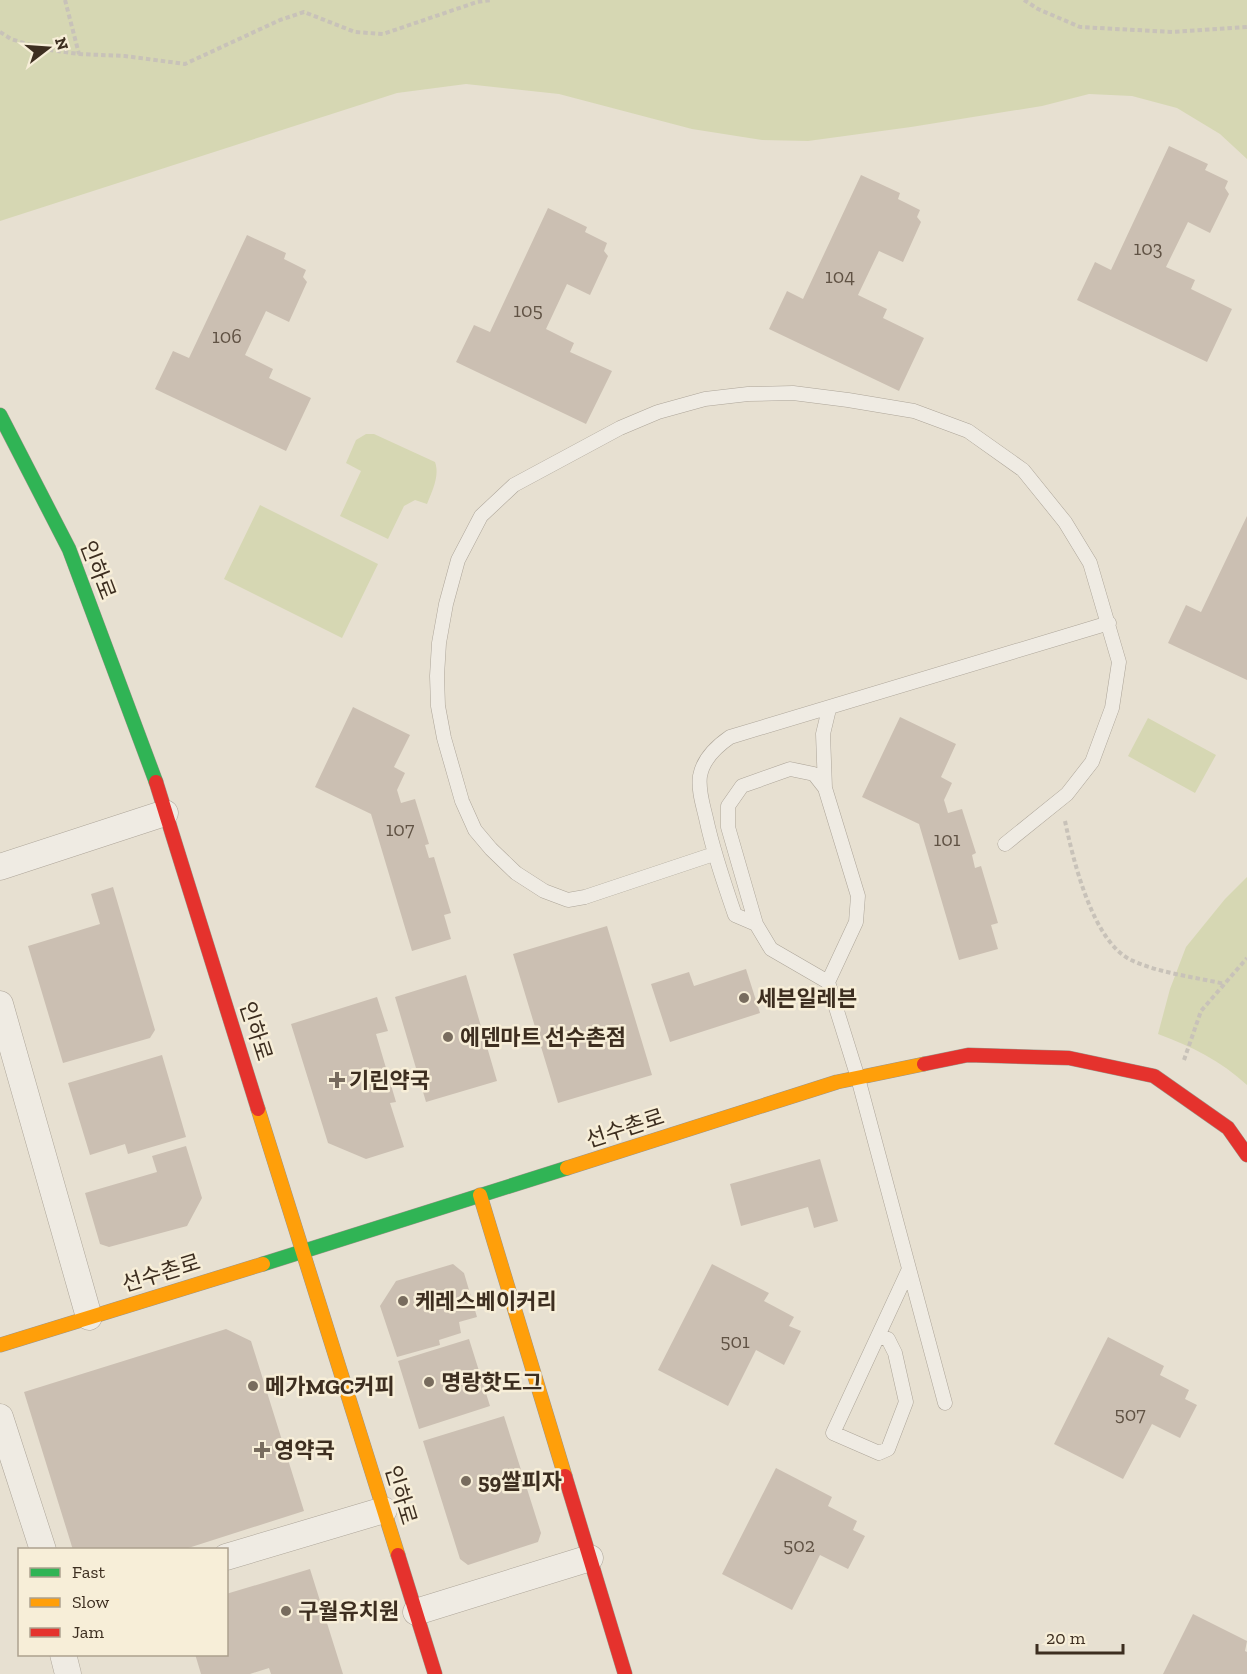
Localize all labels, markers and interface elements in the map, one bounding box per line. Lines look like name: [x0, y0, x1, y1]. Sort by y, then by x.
north arrow: [18, 18, 78, 78]
text: N: [51, 35, 73, 52]
house number: 103: [1134, 236, 1163, 260]
house number: 104: [825, 264, 855, 288]
house number: 105: [513, 298, 543, 322]
house number: 106: [212, 324, 242, 348]
street label: 인하로: [75, 537, 121, 603]
house number: 107: [386, 817, 415, 841]
house number: 101: [934, 827, 961, 851]
place label: 세븐일레븐: [756, 985, 857, 1012]
marker: 세븐일레븐: [737, 991, 751, 1005]
street label: 인하로: [234, 998, 278, 1064]
place label: 에덴마트 선수촌점: [460, 1024, 626, 1051]
marker: 에덴마트 선수촌점: [441, 1030, 455, 1044]
place label: 기린약국: [349, 1067, 430, 1094]
marker: 기린약국: [330, 1073, 344, 1087]
street label: 선수촌로: [582, 1103, 668, 1153]
street label: 선수촌로: [118, 1248, 204, 1298]
place label: 케레스베이커리: [415, 1288, 557, 1315]
marker: 케레스베이커리: [396, 1294, 410, 1308]
house number: 501: [720, 1329, 750, 1353]
place label: 명랑핫도그: [441, 1369, 542, 1396]
place label: 메가MGC커피: [265, 1373, 395, 1400]
marker: 명랑핫도그: [422, 1375, 436, 1389]
marker: 메가MGC커피: [246, 1379, 260, 1393]
house number: 507: [1114, 1402, 1146, 1426]
place label: 영약국: [274, 1437, 335, 1464]
marker: 영약국: [255, 1443, 269, 1457]
street label: 인하로: [379, 1462, 423, 1528]
place label: 59쌀피자: [478, 1468, 562, 1495]
marker: 59쌀피자: [459, 1474, 473, 1488]
house number: 502: [783, 1533, 815, 1557]
legend: [18, 1548, 228, 1656]
text: Fast: [72, 1561, 105, 1583]
text: Slow: [72, 1591, 109, 1613]
place label: 구월유치원: [298, 1598, 399, 1625]
marker: 구월유치원: [279, 1604, 293, 1618]
scale bar: [1037, 1617, 1122, 1655]
text: Jam: [72, 1621, 104, 1643]
text: 20 m: [1046, 1627, 1086, 1649]

